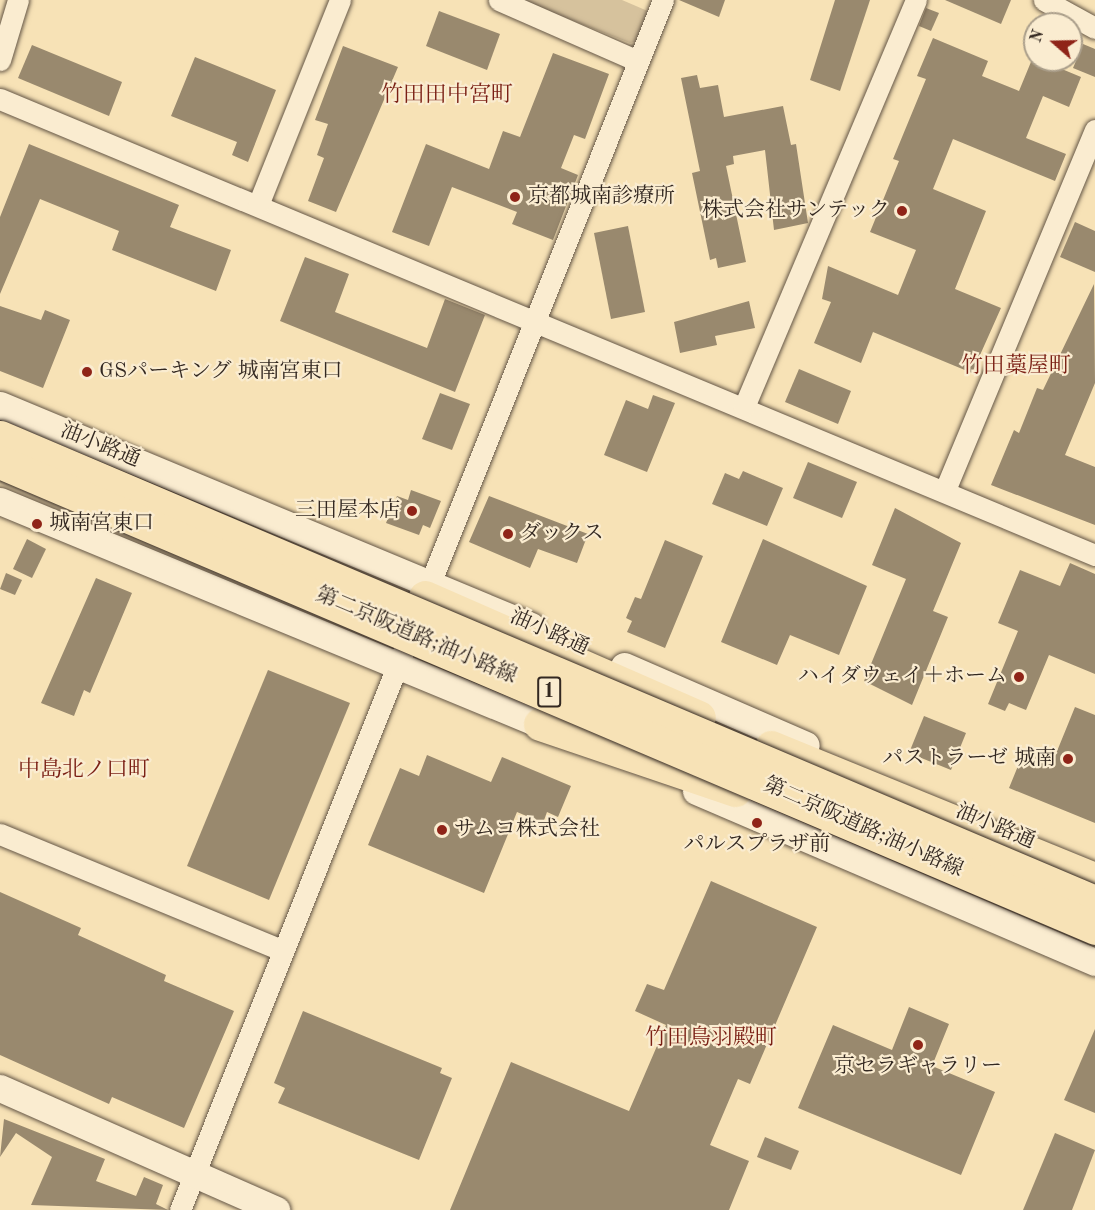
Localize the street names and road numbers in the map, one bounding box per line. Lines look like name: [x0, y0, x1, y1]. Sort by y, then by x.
street label: 油小路通: [56, 419, 144, 473]
street label: 第二京阪道路;油小路線: [312, 582, 520, 690]
street label: 油小路通: [506, 604, 592, 662]
road number: 1: [537, 675, 561, 709]
street label: 第二京阪道路;油小路線: [759, 773, 967, 883]
street label: 油小路通: [951, 799, 1039, 855]

